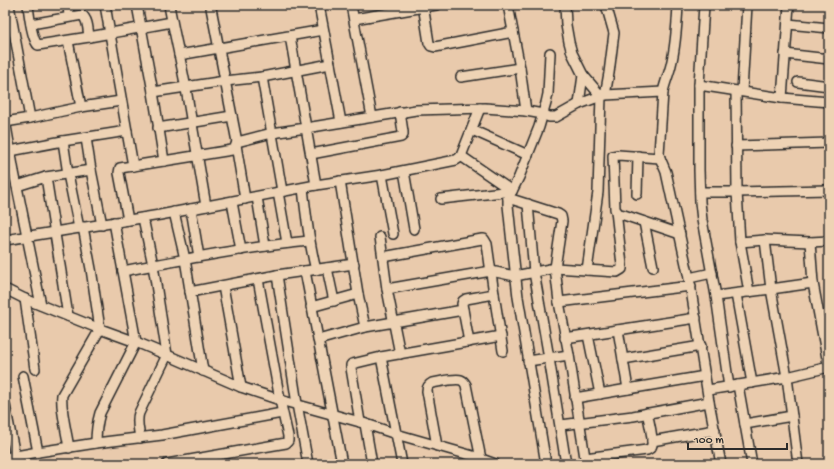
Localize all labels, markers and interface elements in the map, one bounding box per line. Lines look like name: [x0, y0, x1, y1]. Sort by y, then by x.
scale bar: [688, 425, 787, 451]
text: 100 m: [693, 434, 724, 448]

